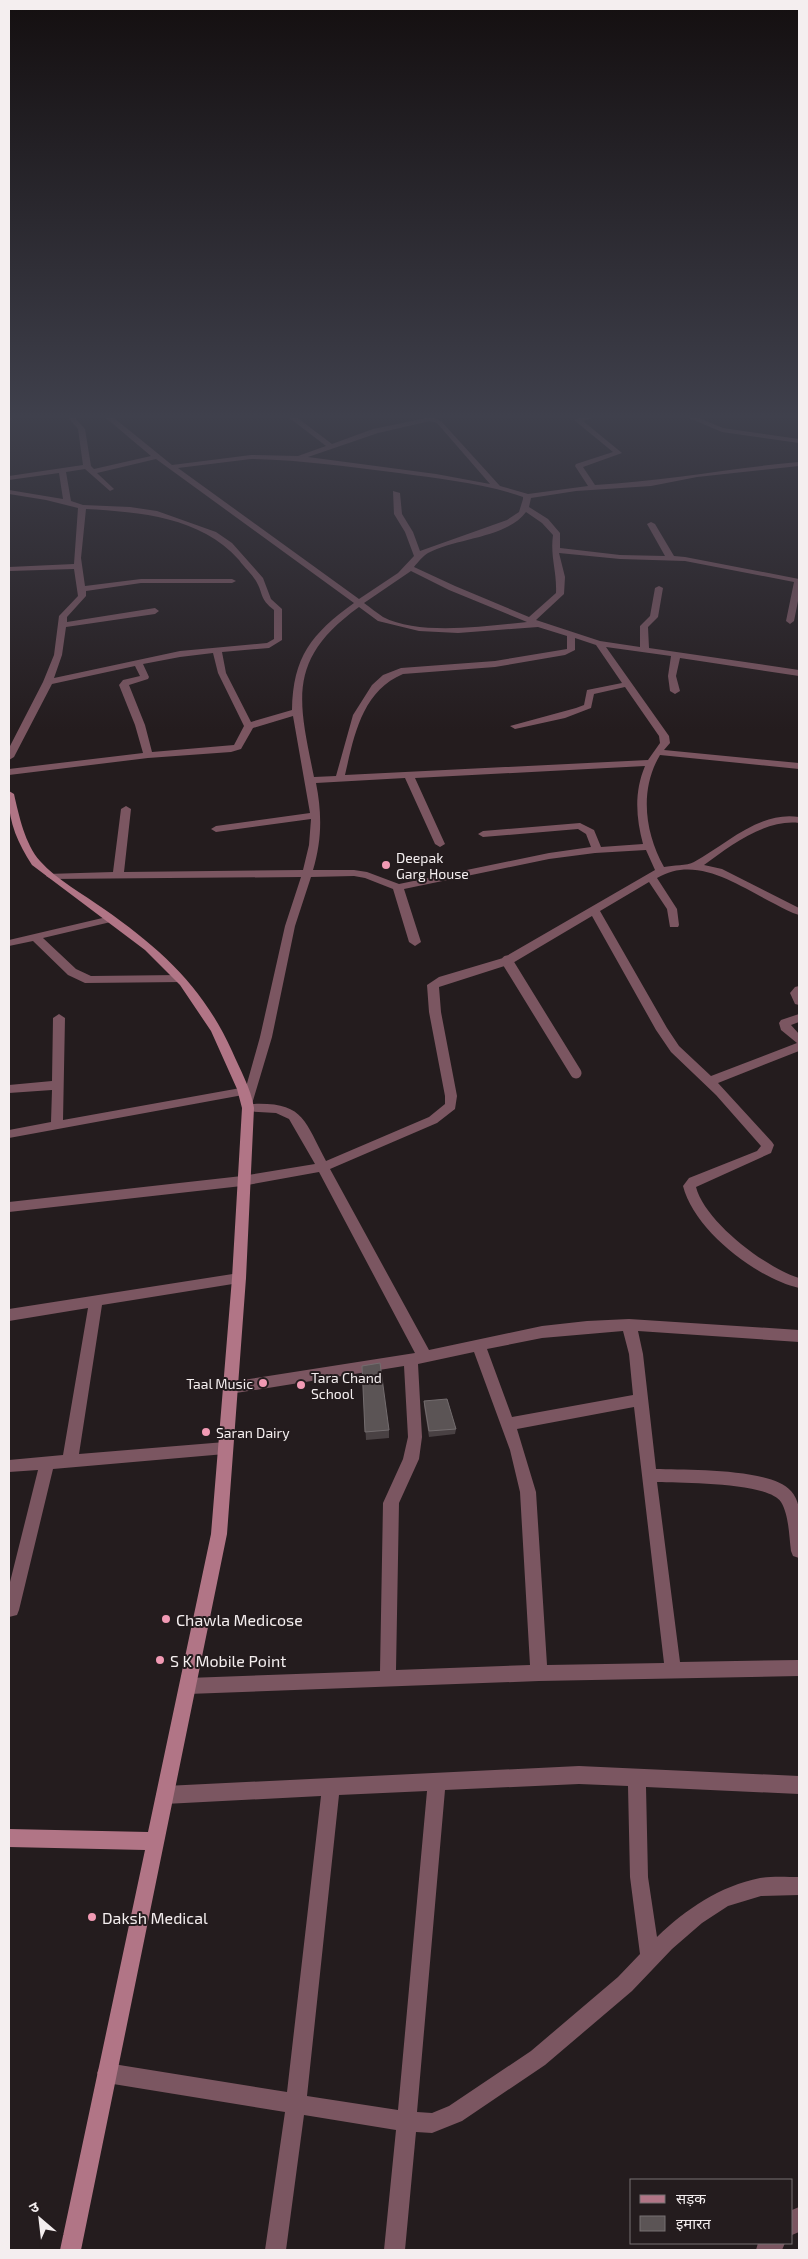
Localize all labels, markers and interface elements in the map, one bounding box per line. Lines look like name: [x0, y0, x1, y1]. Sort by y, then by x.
place label: Deepak Garg House: [396, 849, 469, 882]
marker: Deepak Garg House: [380, 859, 392, 871]
place label: Tara Chand School: [311, 1369, 382, 1402]
place label: Taal Music: [186, 1375, 253, 1392]
marker: Taal Music: [257, 1377, 269, 1389]
marker: Tara Chand School: [295, 1379, 307, 1391]
place label: Saran Dairy: [216, 1424, 290, 1441]
marker: Saran Dairy: [200, 1426, 212, 1438]
place label: Chawla Medicose: [176, 1610, 303, 1629]
marker: Chawla Medicose: [160, 1613, 172, 1625]
place label: S K Mobile Point: [170, 1651, 286, 1670]
marker: S K Mobile Point: [154, 1654, 166, 1666]
place label: Daksh Medical: [102, 1908, 208, 1927]
marker: Daksh Medical: [86, 1911, 98, 1923]
legend: [630, 2179, 793, 2244]
text: सड़क: [676, 2189, 706, 2207]
north arrow: [15, 2194, 65, 2244]
text: उ: [26, 2197, 42, 2217]
text: इमारत: [676, 2214, 711, 2232]

